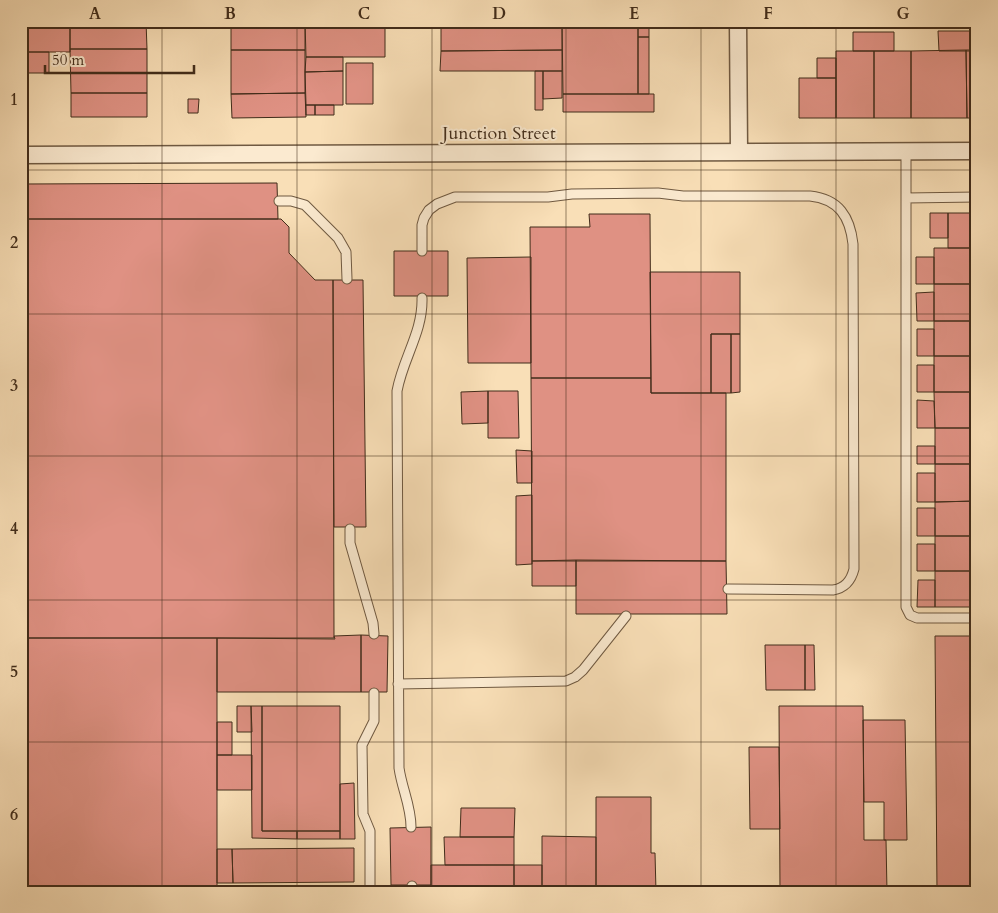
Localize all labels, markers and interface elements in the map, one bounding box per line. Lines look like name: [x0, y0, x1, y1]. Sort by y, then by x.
text: A: [89, 3, 101, 25]
text: B: [224, 3, 236, 25]
text: C: [358, 3, 370, 25]
text: D: [492, 3, 506, 25]
text: E: [629, 3, 639, 25]
text: F: [763, 3, 773, 25]
text: G: [896, 3, 910, 25]
scale bar: [45, 42, 194, 74]
text: 50 m: [52, 50, 84, 70]
text: 1: [10, 89, 18, 111]
street label: Junction Street: [439, 121, 556, 146]
text: 2: [10, 232, 18, 254]
text: 3: [10, 375, 18, 397]
text: 4: [10, 518, 18, 540]
text: 5: [10, 661, 18, 683]
text: 6: [10, 804, 18, 826]

